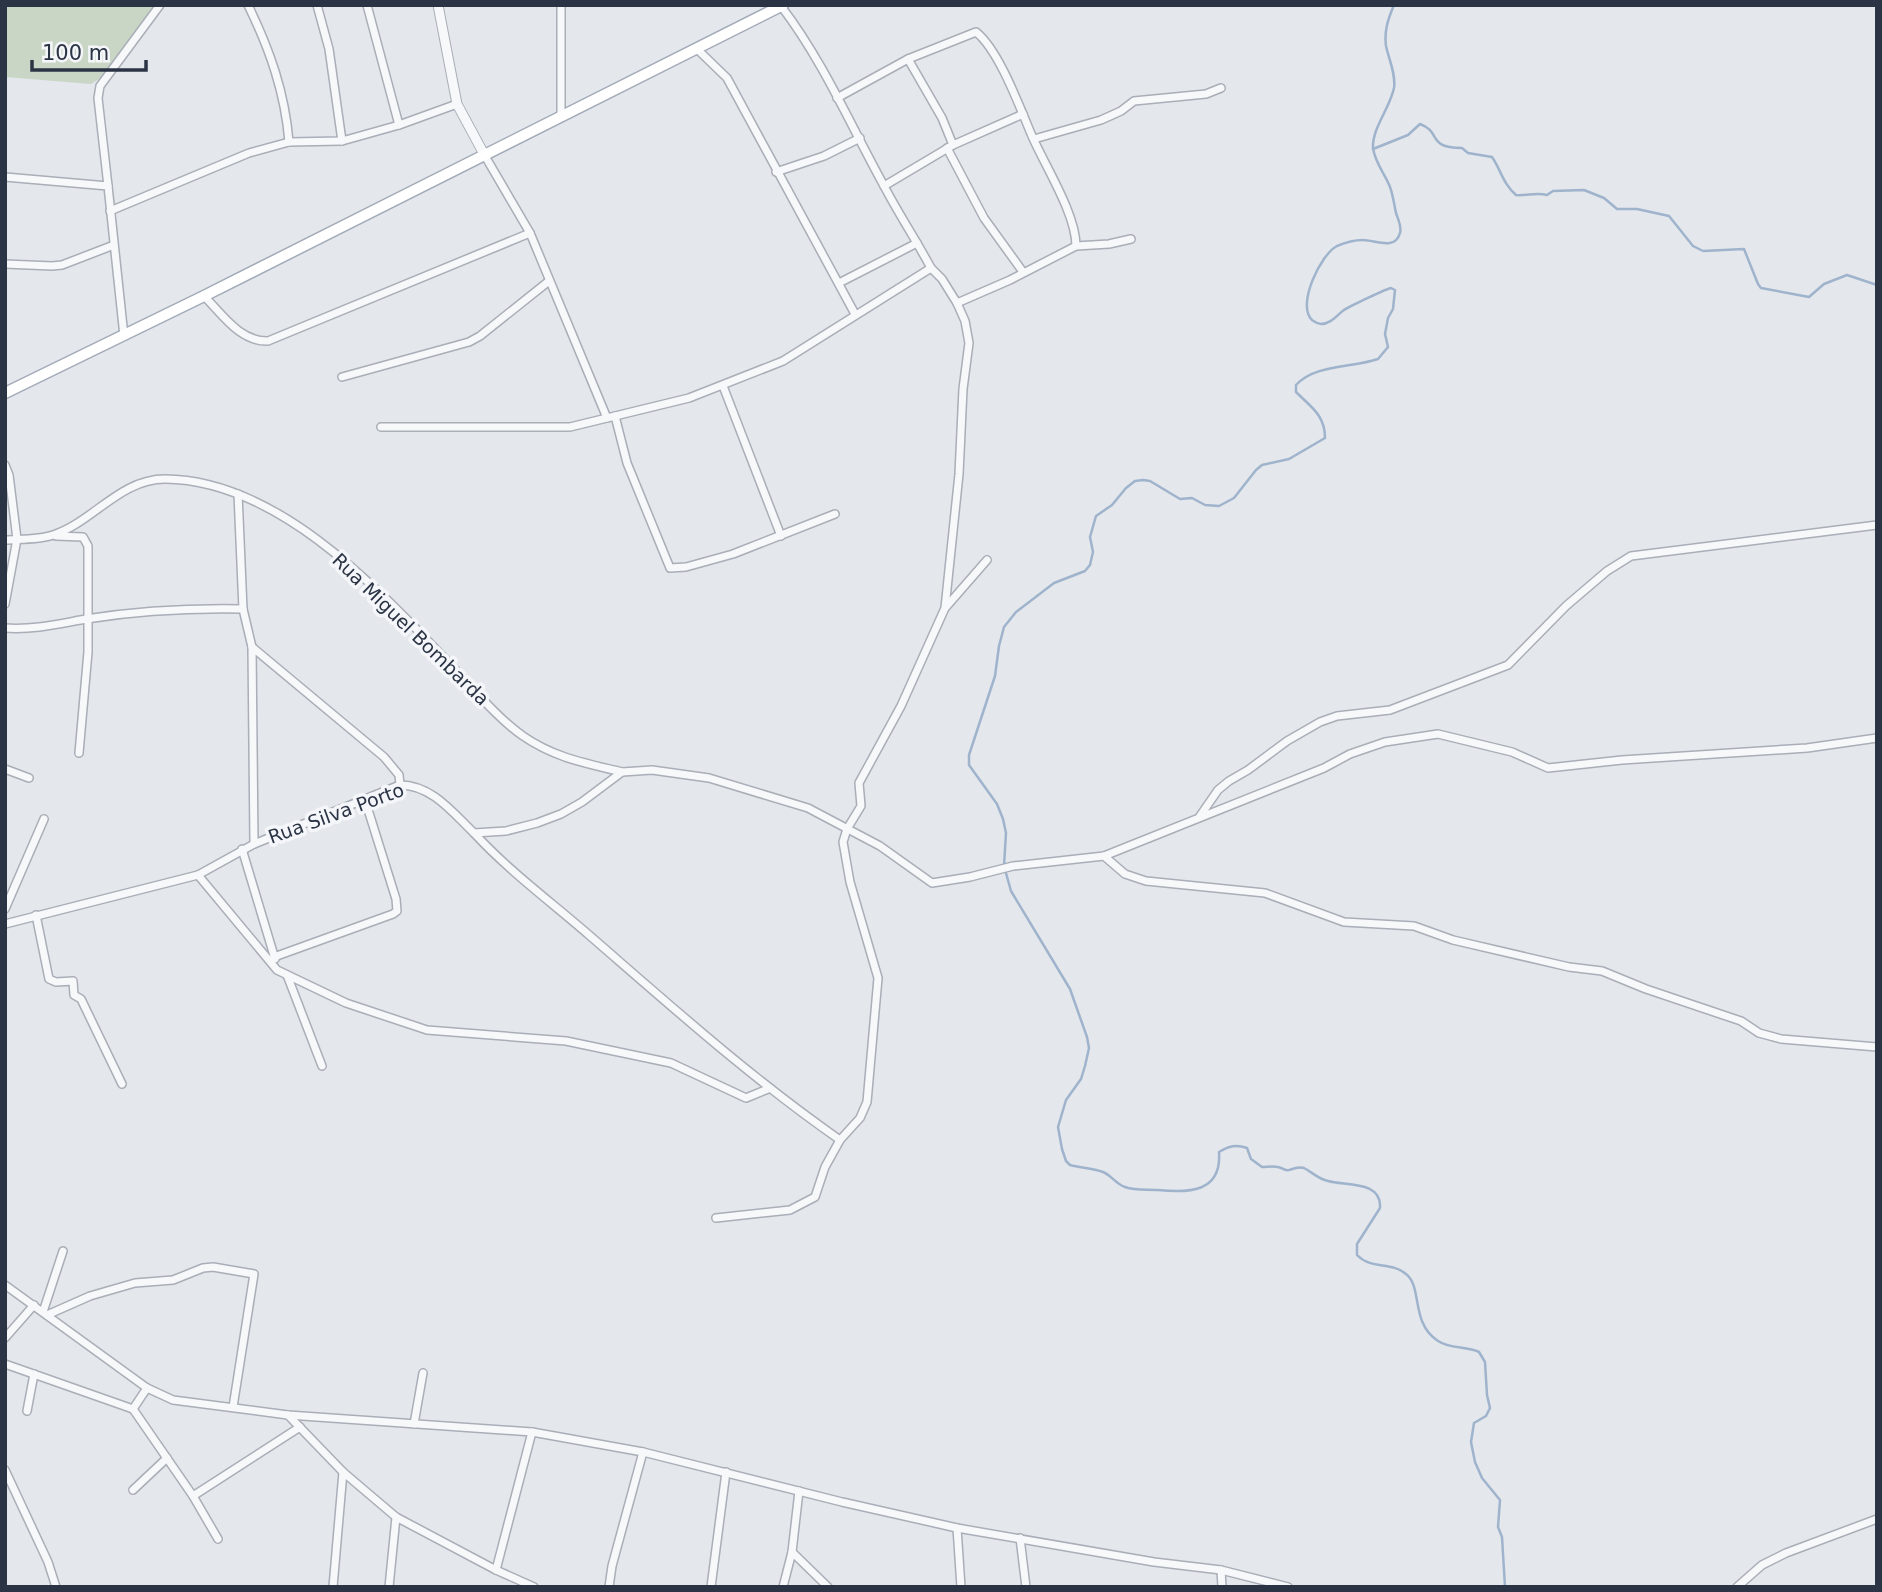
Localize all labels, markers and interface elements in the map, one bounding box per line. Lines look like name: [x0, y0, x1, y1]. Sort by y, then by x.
scale bar: [32, 28, 145, 72]
text: 100 m: [42, 41, 109, 65]
street label: Rua Miguel Bombarda: [328, 549, 494, 709]
street label: Rua Silva Porto: [265, 778, 407, 848]

